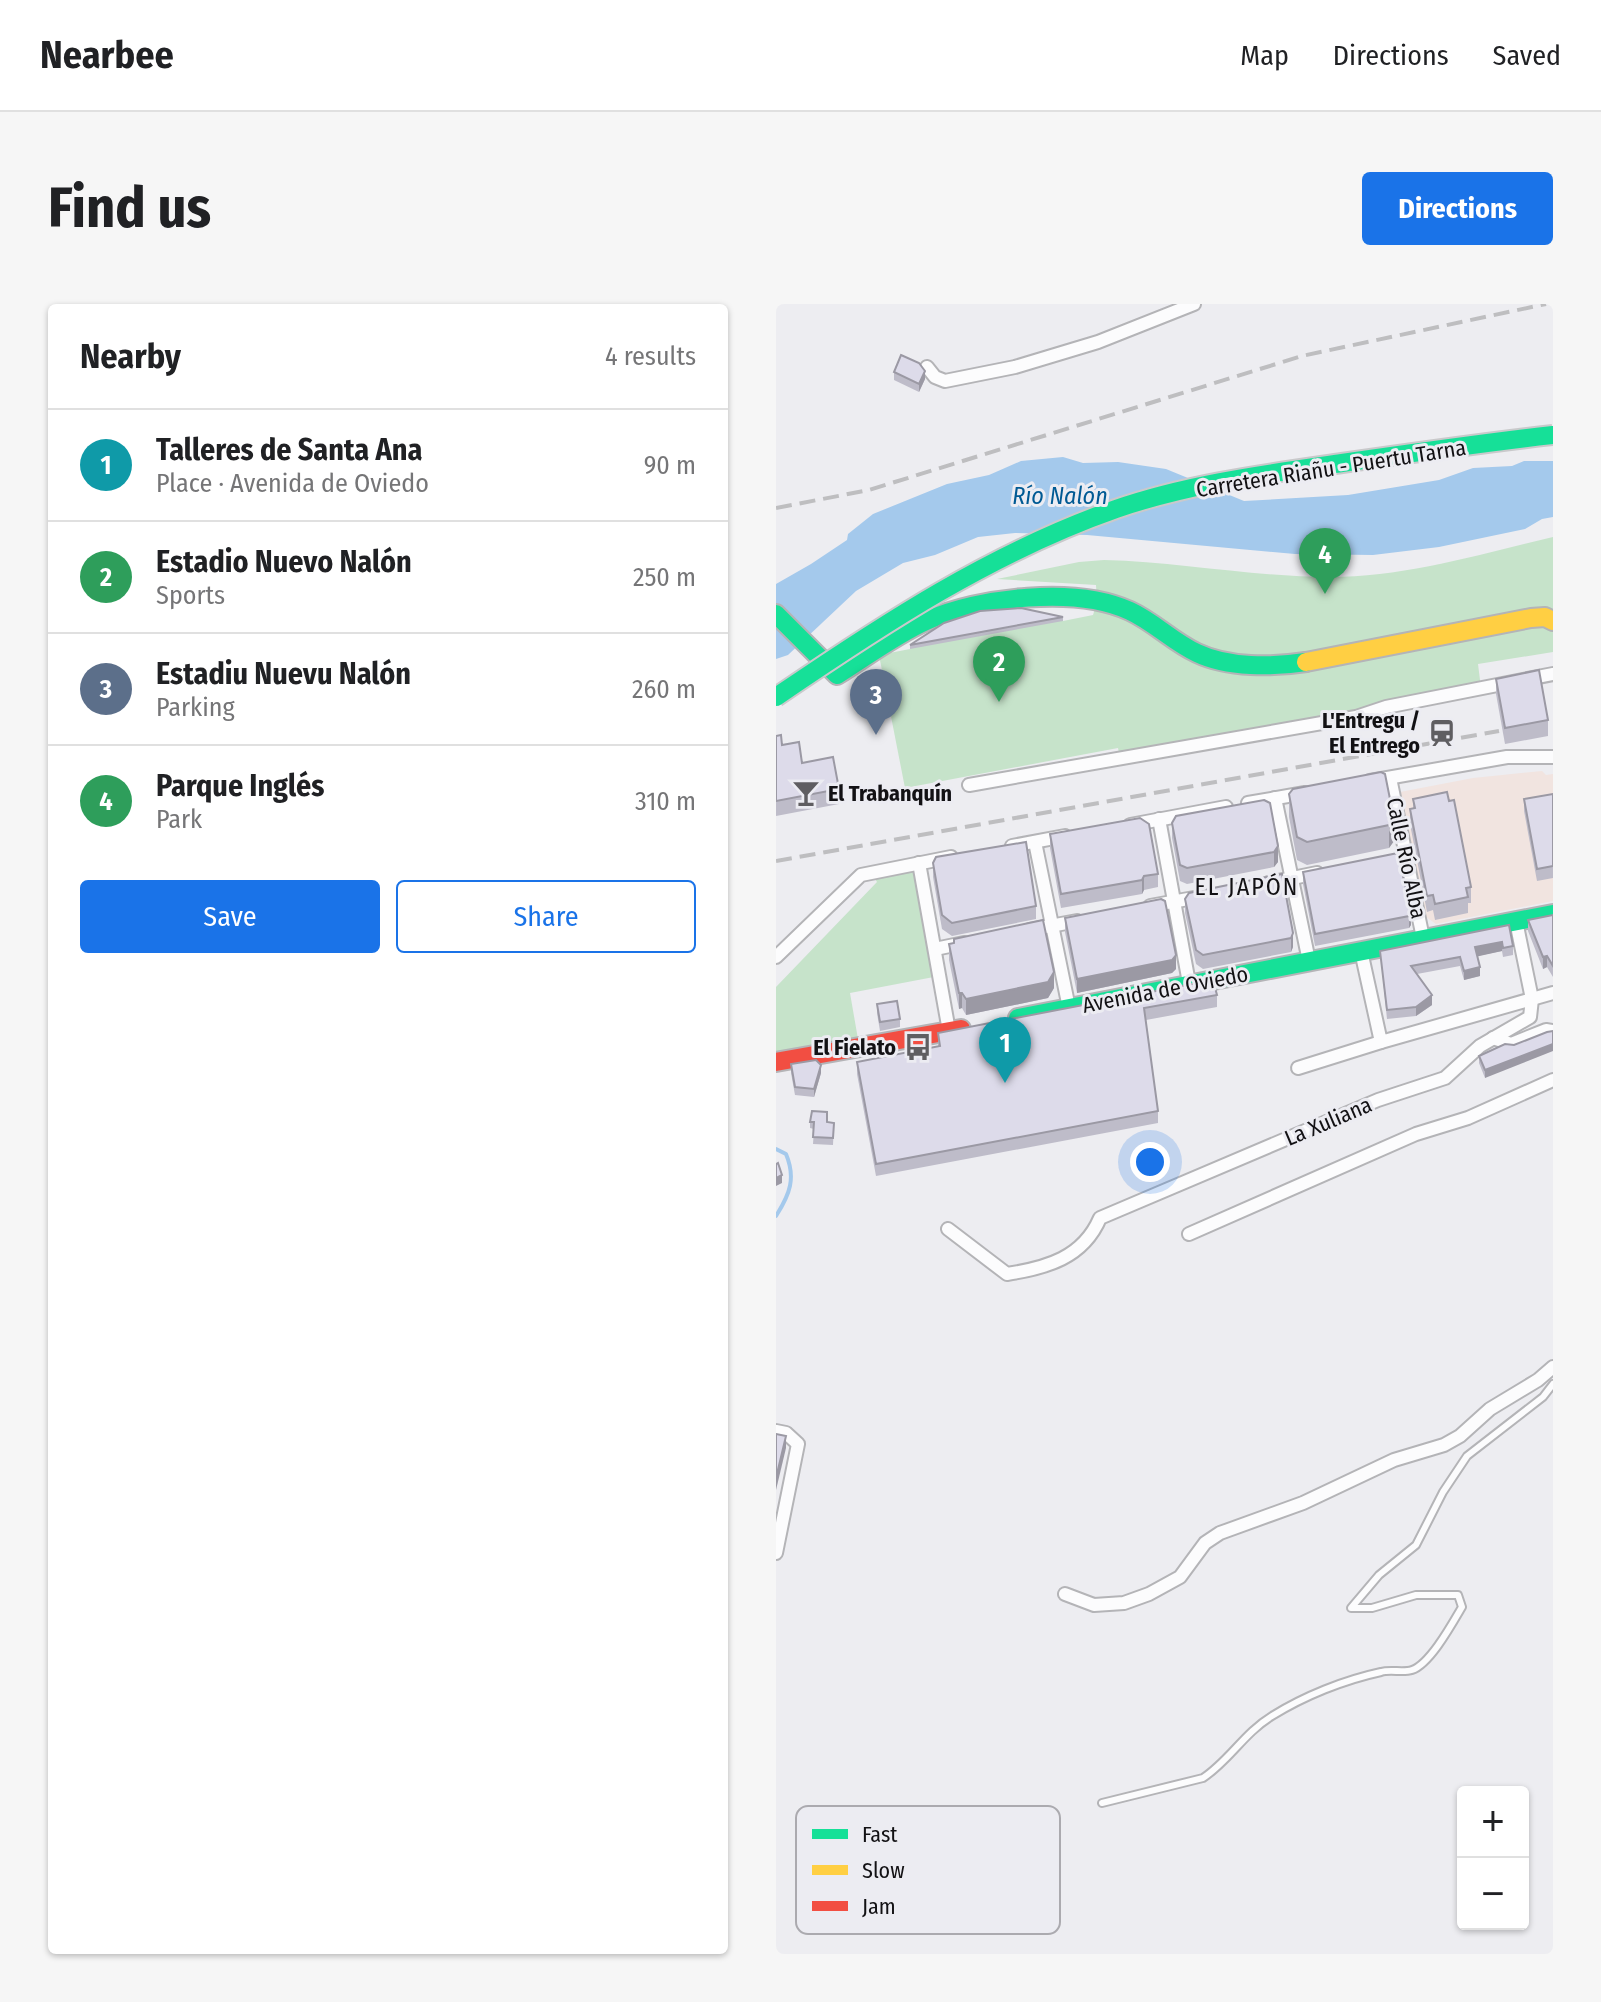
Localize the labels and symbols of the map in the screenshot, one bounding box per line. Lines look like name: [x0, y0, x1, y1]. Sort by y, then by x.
street label: Carretera Riañu - Puertu Tarna: [1194, 434, 1468, 503]
water label: Río Nalón: [1012, 482, 1108, 510]
pin: 4: [1299, 528, 1351, 594]
pin: 2: [973, 636, 1025, 702]
pin: 3: [850, 669, 902, 735]
place label: L'Entregu / El Entrego: [1322, 707, 1420, 759]
station icon: L'Entregu / El Entrego: [1427, 718, 1457, 748]
bar icon: El Trabanquín: [791, 778, 821, 808]
place label: El Trabanquín: [828, 780, 952, 807]
street label: Calle Río Alba: [1381, 795, 1433, 921]
district label: EL JAPÓN: [1195, 873, 1299, 901]
street label: Avenida de Oviedo: [1080, 960, 1250, 1019]
pin: 1: [979, 1017, 1031, 1083]
bus stop icon: El Fielato: [903, 1032, 933, 1062]
place label: El Fielato: [813, 1034, 896, 1061]
street label: La Xuliana: [1281, 1091, 1376, 1152]
your location: [1130, 1142, 1170, 1182]
legend: [796, 1806, 1060, 1934]
text: Fast: [862, 1821, 898, 1848]
text: Slow: [862, 1857, 905, 1884]
text: Jam: [862, 1893, 896, 1920]

